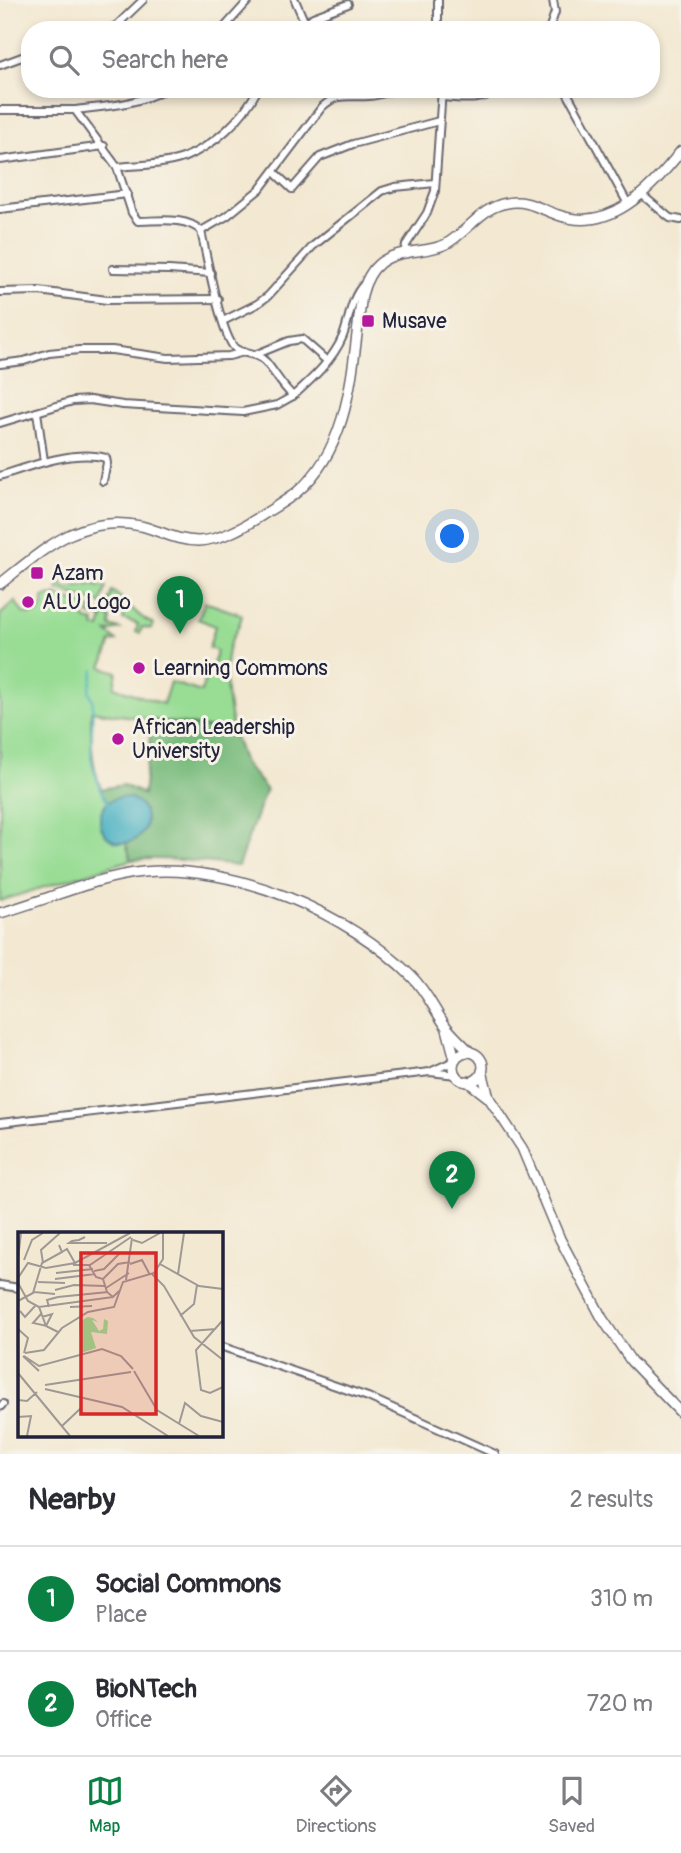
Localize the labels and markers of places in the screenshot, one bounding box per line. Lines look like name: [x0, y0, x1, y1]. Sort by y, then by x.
place label: Musave: [382, 308, 447, 335]
marker: Musave: [360, 313, 376, 329]
place label: Azam: [51, 560, 104, 587]
marker: Azam: [29, 565, 45, 581]
pin: 1: [157, 576, 203, 634]
place label: ALU Logo: [42, 589, 131, 616]
marker: ALU Logo: [20, 594, 36, 610]
place label: Learning Commons: [153, 655, 328, 682]
marker: Learning Commons: [131, 660, 147, 676]
place label: African Leadership University: [132, 714, 295, 765]
marker: African Leadership University: [110, 731, 126, 747]
pin: 2: [429, 1151, 475, 1209]

